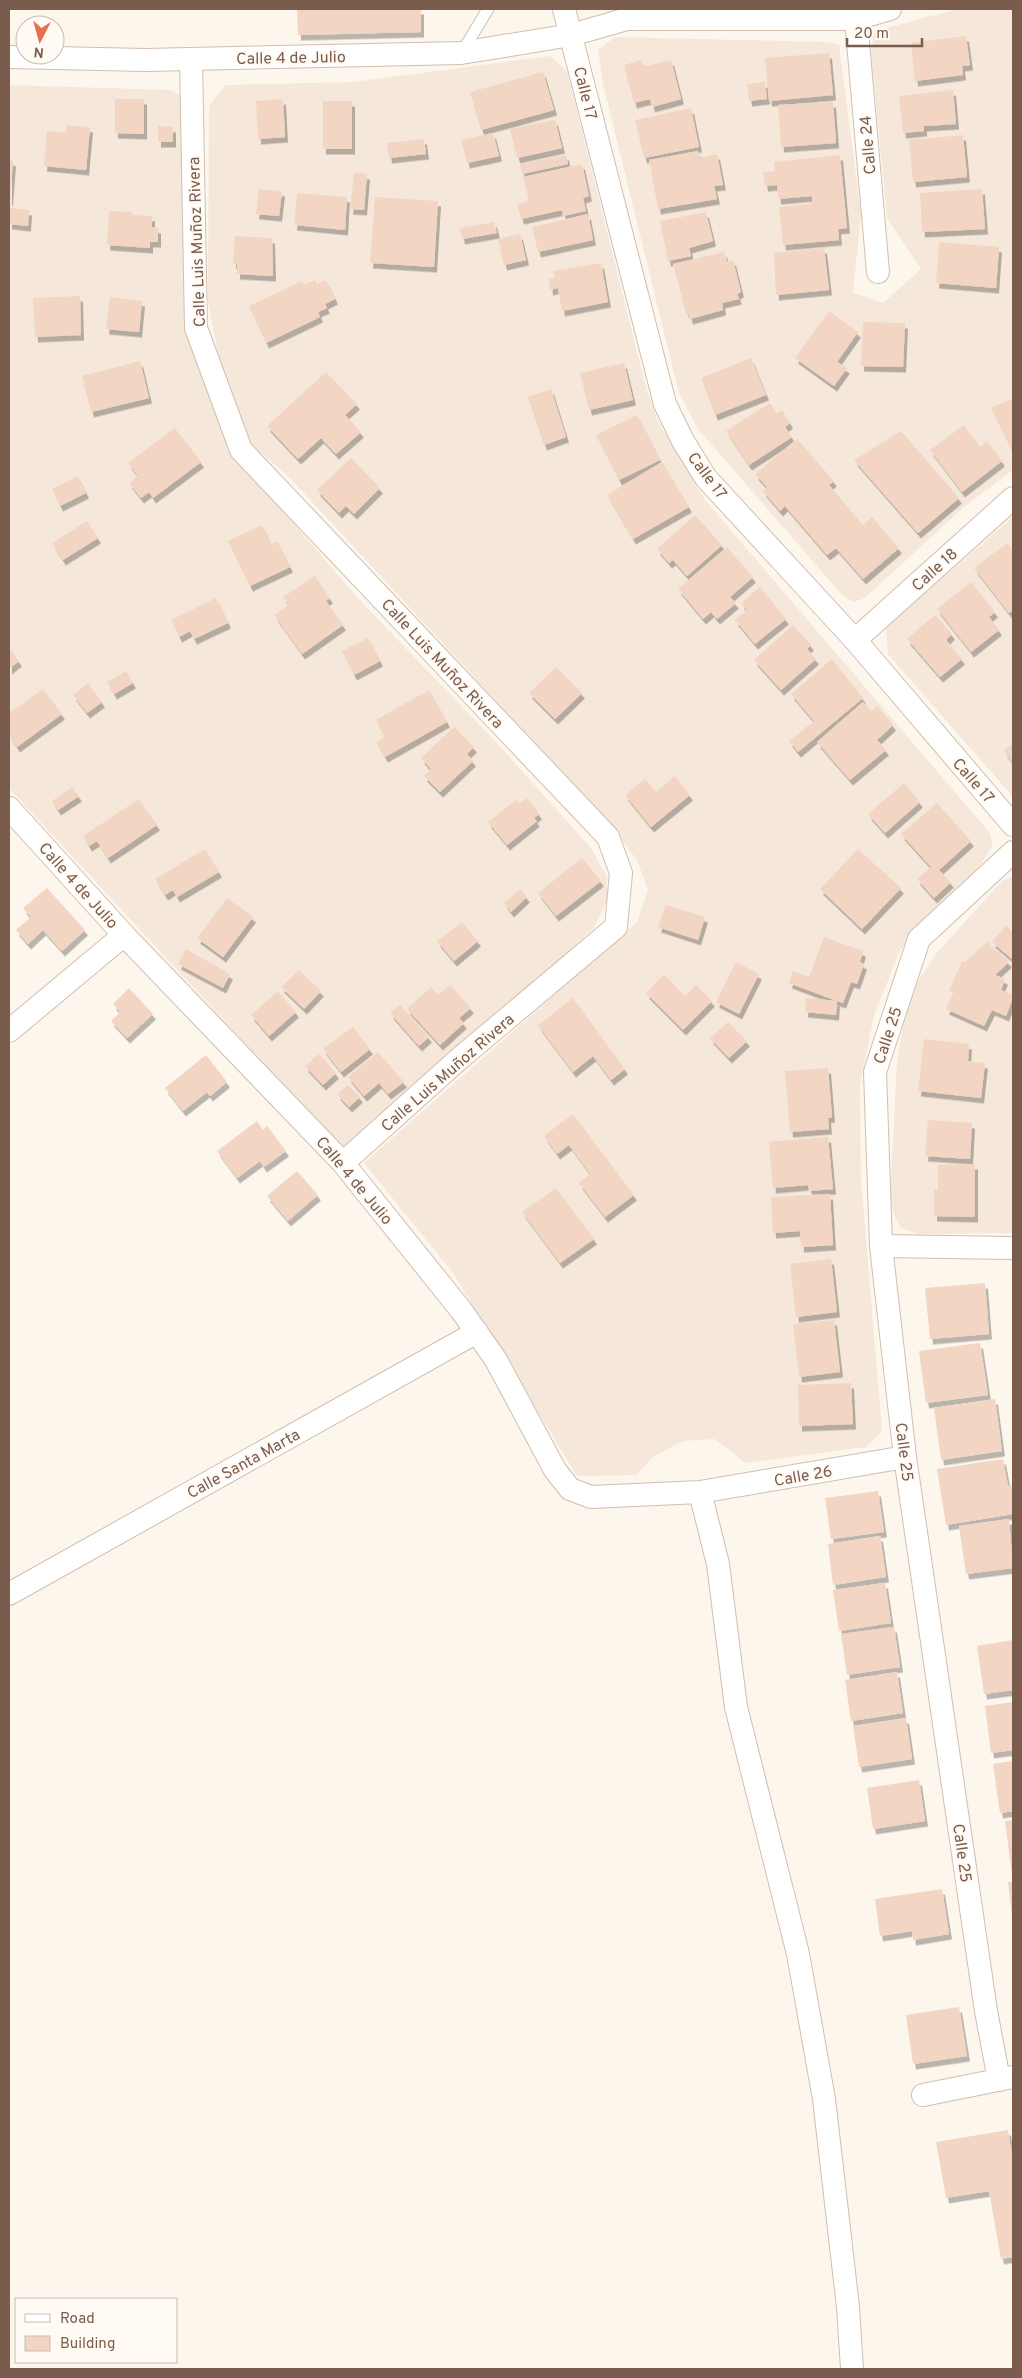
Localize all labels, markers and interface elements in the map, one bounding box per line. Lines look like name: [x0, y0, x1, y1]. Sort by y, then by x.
north arrow: [15, 15, 65, 65]
scale bar: [847, 15, 922, 47]
text: 20 m: [854, 25, 889, 44]
text: N: [33, 42, 45, 60]
street label: Calle 4 de Julio: [236, 48, 346, 70]
street label: Calle 17: [568, 65, 600, 122]
street label: Calle 24: [856, 114, 882, 175]
street label: Calle Luis Muñoz Rivera: [185, 156, 211, 327]
street label: Calle 17: [682, 449, 731, 504]
street label: Calle 18: [908, 545, 963, 596]
street label: Calle Luis Muñoz Rivera: [376, 595, 507, 733]
street label: Calle 17: [947, 754, 998, 808]
street label: Calle 4 de Julio: [33, 839, 122, 934]
street label: Calle 25: [870, 1004, 908, 1067]
street label: Calle Luis Muñoz Rivera: [377, 1010, 519, 1137]
street label: Calle 4 de Julio: [311, 1133, 396, 1230]
street label: Calle 25: [889, 1422, 917, 1483]
street label: Calle Santa Marta: [184, 1425, 304, 1504]
street label: Calle 26: [773, 1462, 834, 1492]
street label: Calle 25: [947, 1823, 975, 1884]
legend: [15, 2298, 178, 2363]
text: Road: [60, 2310, 95, 2329]
text: Building: [60, 2335, 115, 2354]

